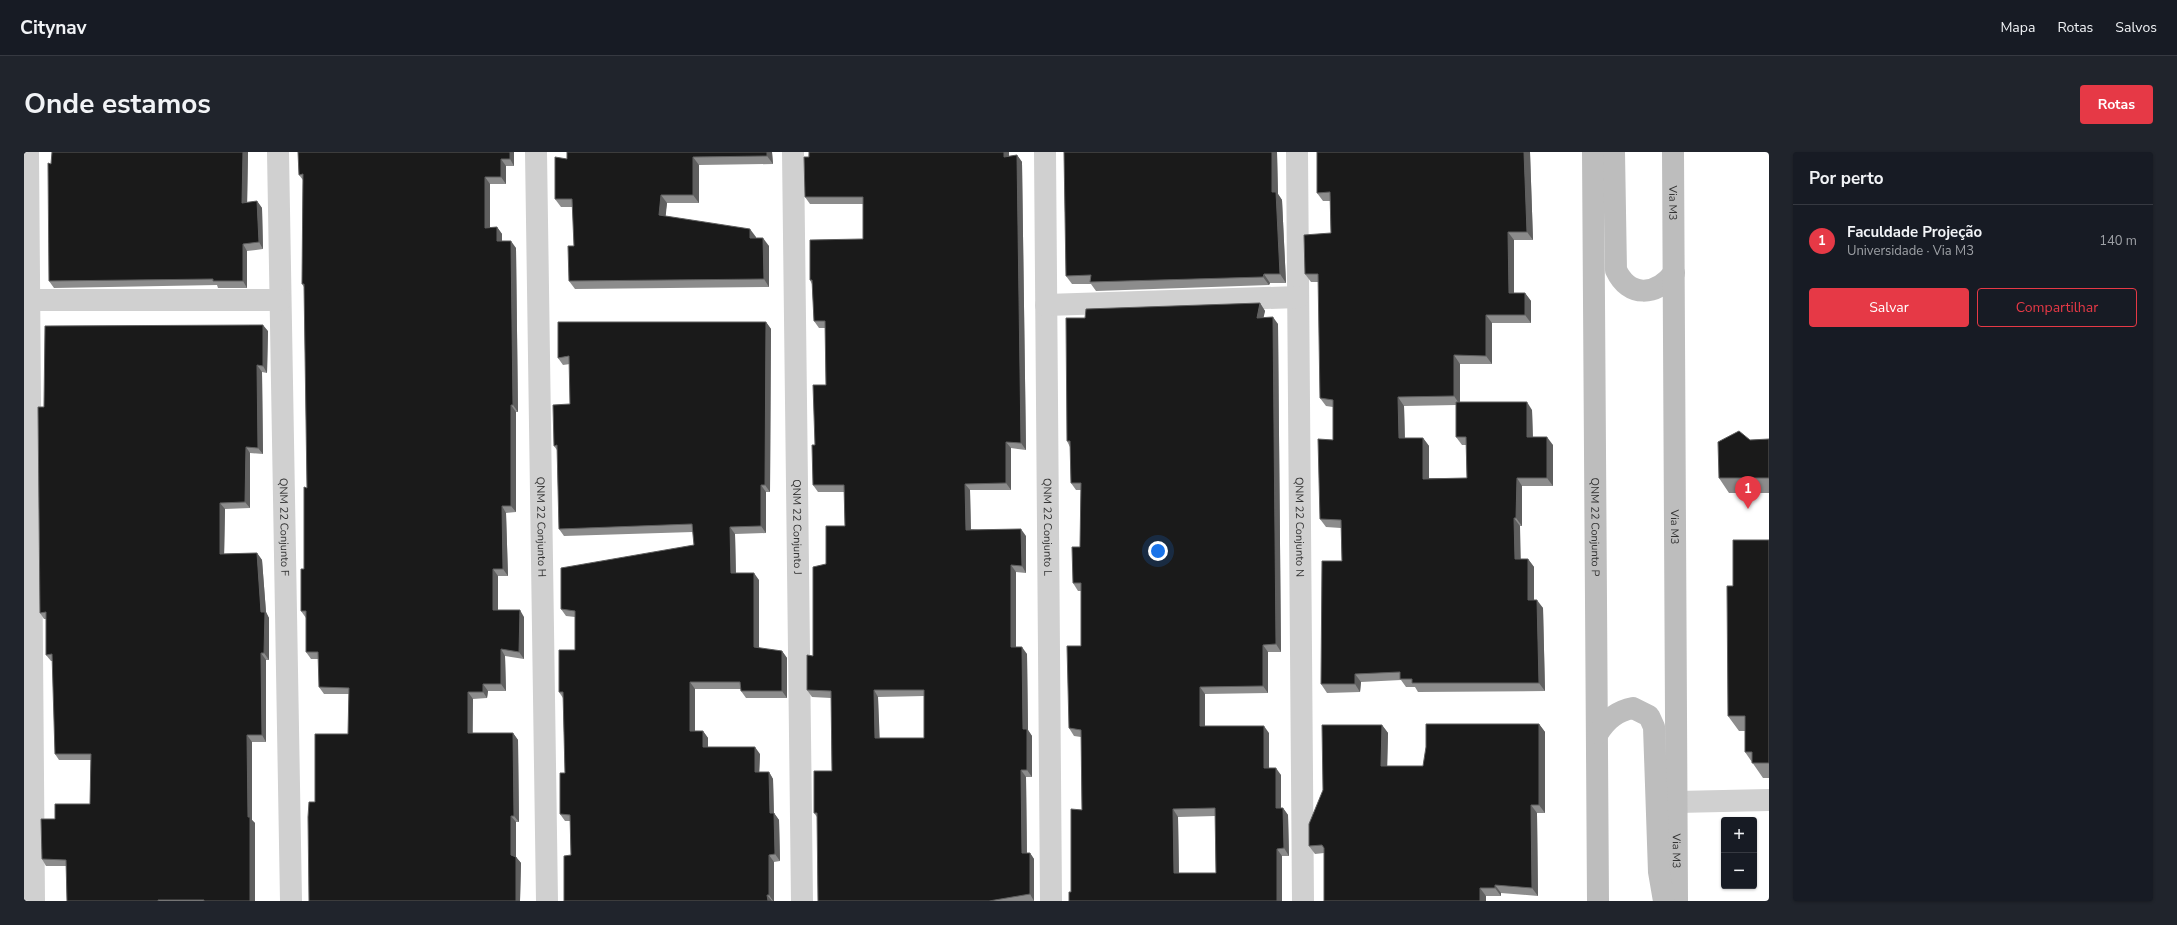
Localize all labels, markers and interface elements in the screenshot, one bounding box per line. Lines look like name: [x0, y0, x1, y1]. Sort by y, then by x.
text: Citynav: [20, 15, 87, 41]
text: Mapa: [2000, 18, 2035, 37]
text: Rotas: [2057, 18, 2093, 37]
text: Salvos: [2115, 18, 2157, 37]
text: Onde estamos: [24, 85, 211, 123]
button: Rotas: [2080, 85, 2153, 124]
text: Por perto: [1809, 167, 1884, 190]
street label: Via M3: [1665, 185, 1680, 220]
text: Faculdade Projeção: [1847, 222, 1982, 242]
text: 1: [1818, 232, 1826, 250]
text: 140 m: [2099, 232, 2137, 250]
text: Universidade · Via M3: [1847, 242, 1974, 260]
button: Salvar: [1809, 288, 1969, 327]
button: Compartilhar: [1977, 288, 2137, 327]
pin: 1: [1735, 476, 1761, 509]
street label: QNM 22 Conjunto H: [533, 477, 549, 577]
street label: QNM 22 Conjunto N: [1292, 477, 1307, 577]
street label: QNM 22 Conjunto P: [1587, 477, 1603, 577]
street label: QNM 22 Conjunto F: [276, 478, 292, 576]
street label: QNM 22 Conjunto L: [1040, 478, 1055, 576]
street label: QNM 22 Conjunto J: [789, 479, 805, 575]
street label: Via M3: [1667, 509, 1682, 544]
your location: [1148, 541, 1168, 561]
map controls: [1721, 817, 1757, 889]
button: +: [1721, 817, 1757, 853]
street label: Via M3: [1669, 833, 1684, 868]
button: −: [1721, 853, 1757, 889]

